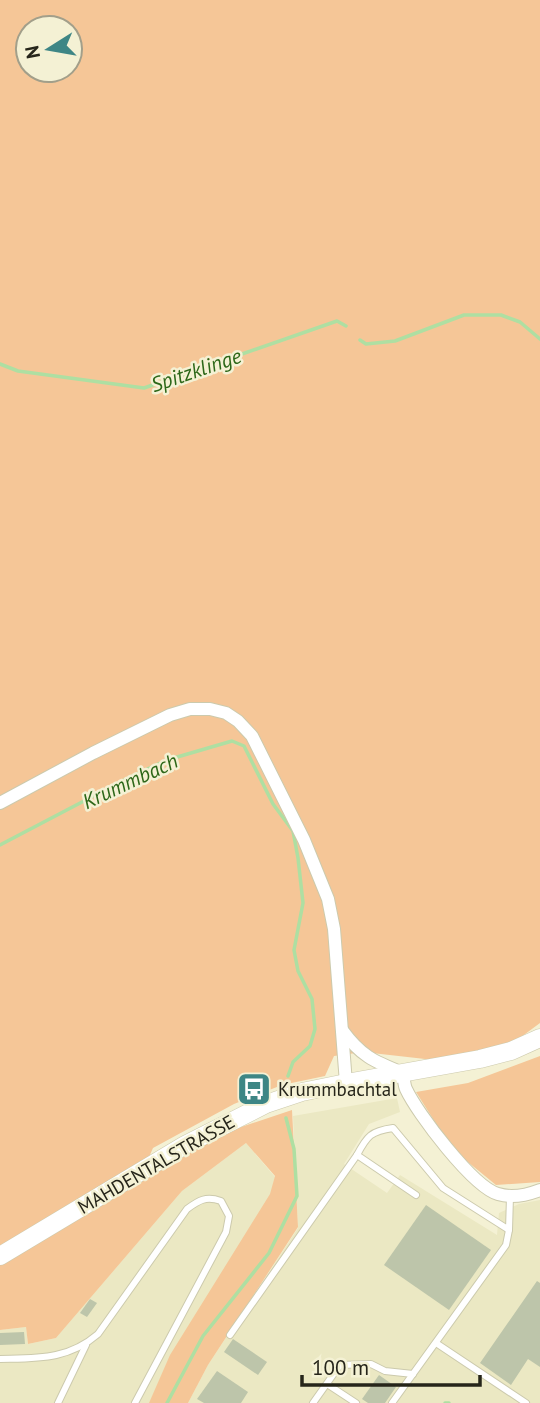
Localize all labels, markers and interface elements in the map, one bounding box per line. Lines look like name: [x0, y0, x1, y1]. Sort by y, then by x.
north arrow: [14, 14, 84, 84]
text: N: [19, 44, 45, 61]
water label: Spitzklinge: [147, 342, 245, 398]
water label: Krummbach: [78, 747, 182, 815]
bus stop icon: Krummbachtal: [235, 1070, 273, 1108]
place label: Krummbachtal: [278, 1077, 397, 1101]
street label: MAHDENTALSTRASSE: [73, 1109, 239, 1219]
scale bar: [302, 1344, 480, 1388]
text: 100 m: [312, 1354, 369, 1381]

